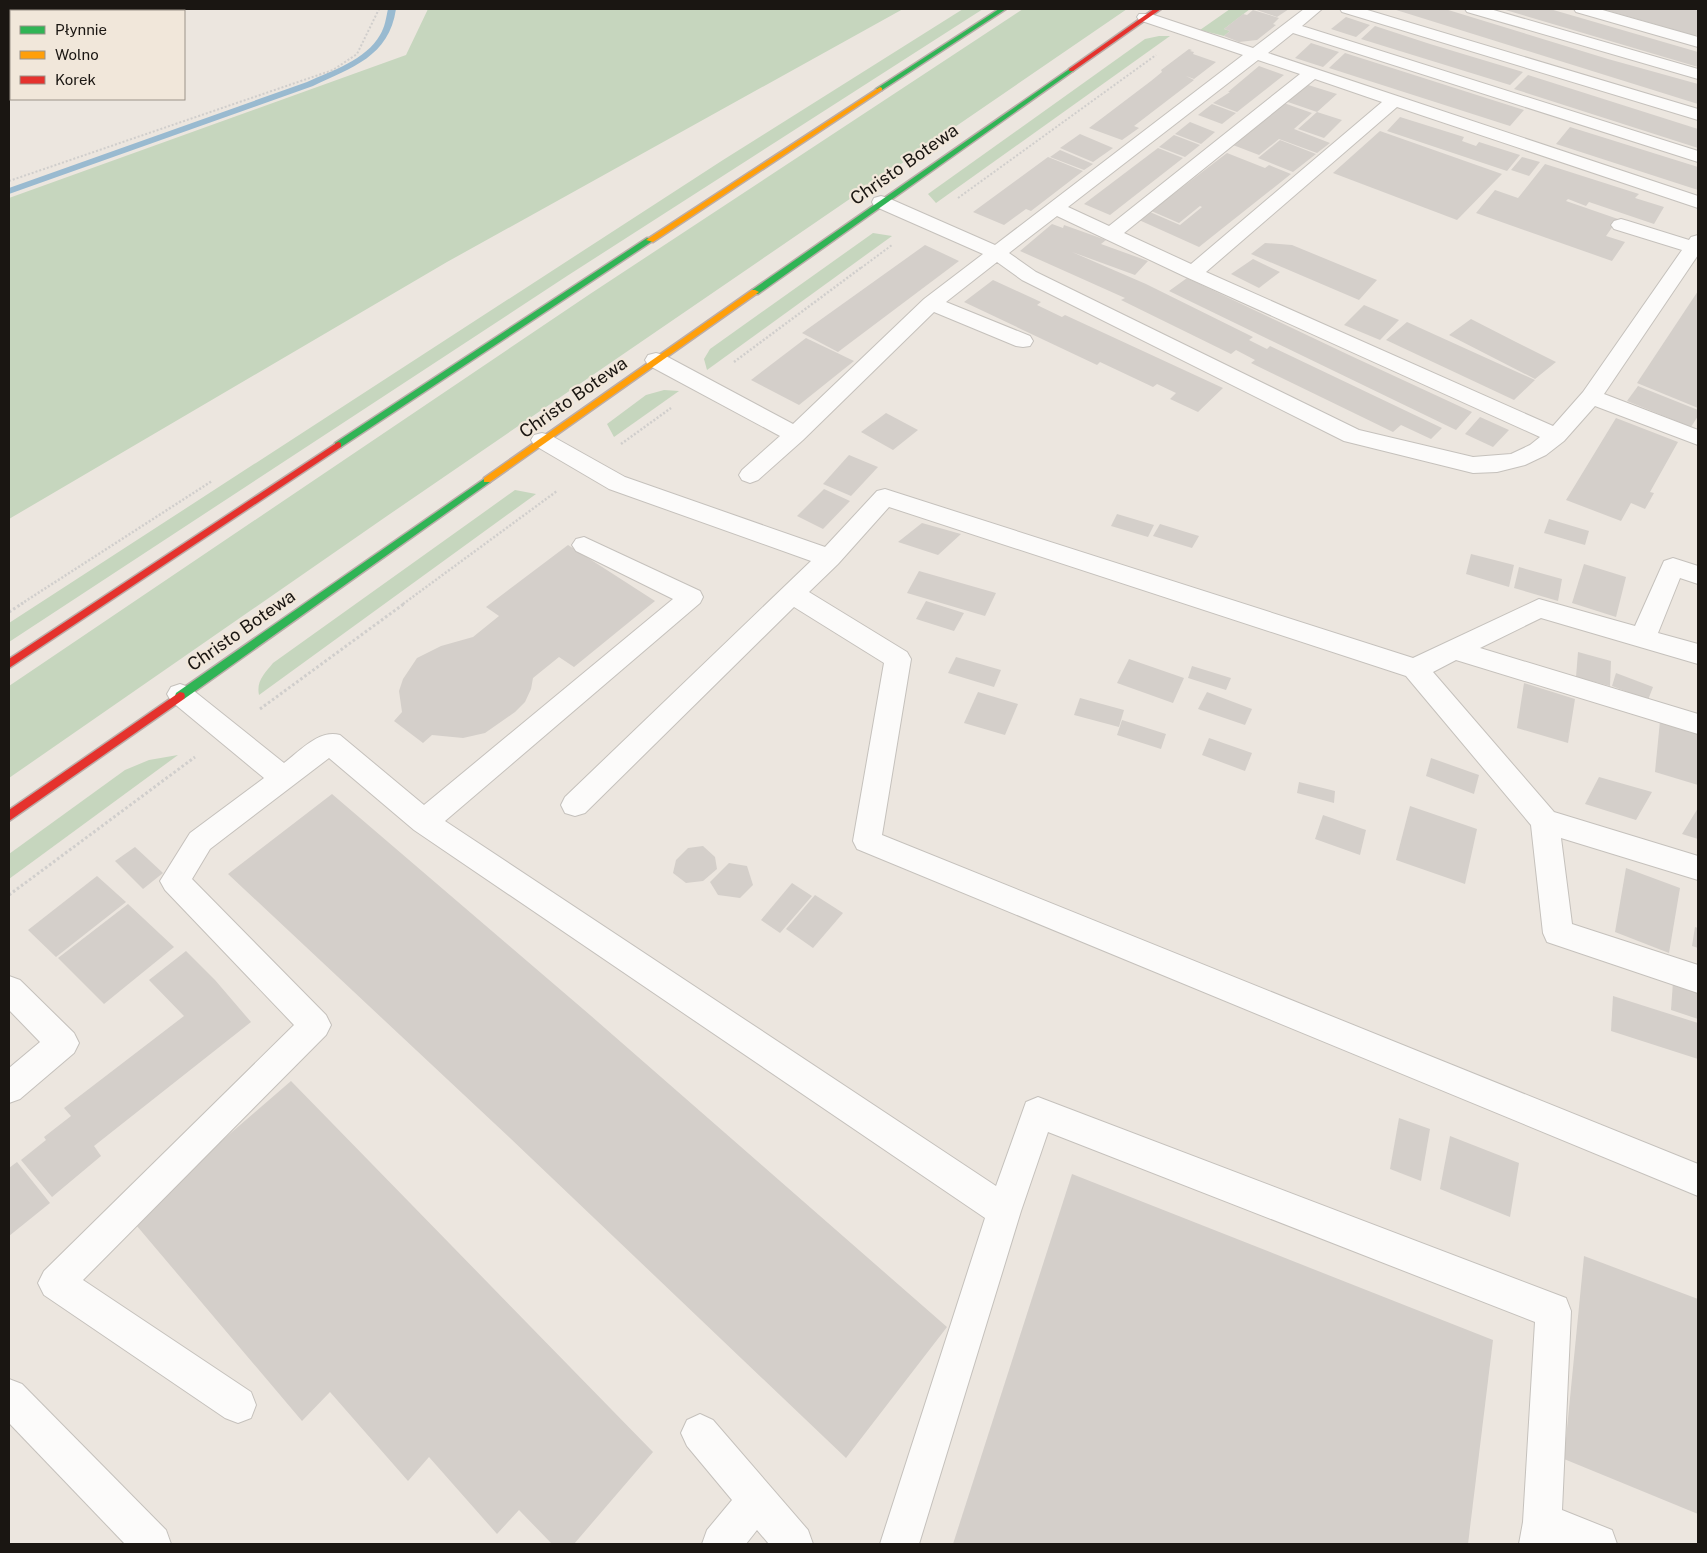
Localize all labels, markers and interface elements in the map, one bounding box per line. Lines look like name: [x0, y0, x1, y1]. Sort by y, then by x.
legend: [10, 10, 185, 100]
text: Płynnie: [55, 21, 107, 38]
text: Wolno: [55, 46, 99, 63]
text: Korek: [55, 71, 96, 88]
street label: Christo Botewa: [846, 119, 962, 209]
street label: Christo Botewa: [515, 352, 631, 442]
street label: Christo Botewa: [183, 585, 299, 675]

